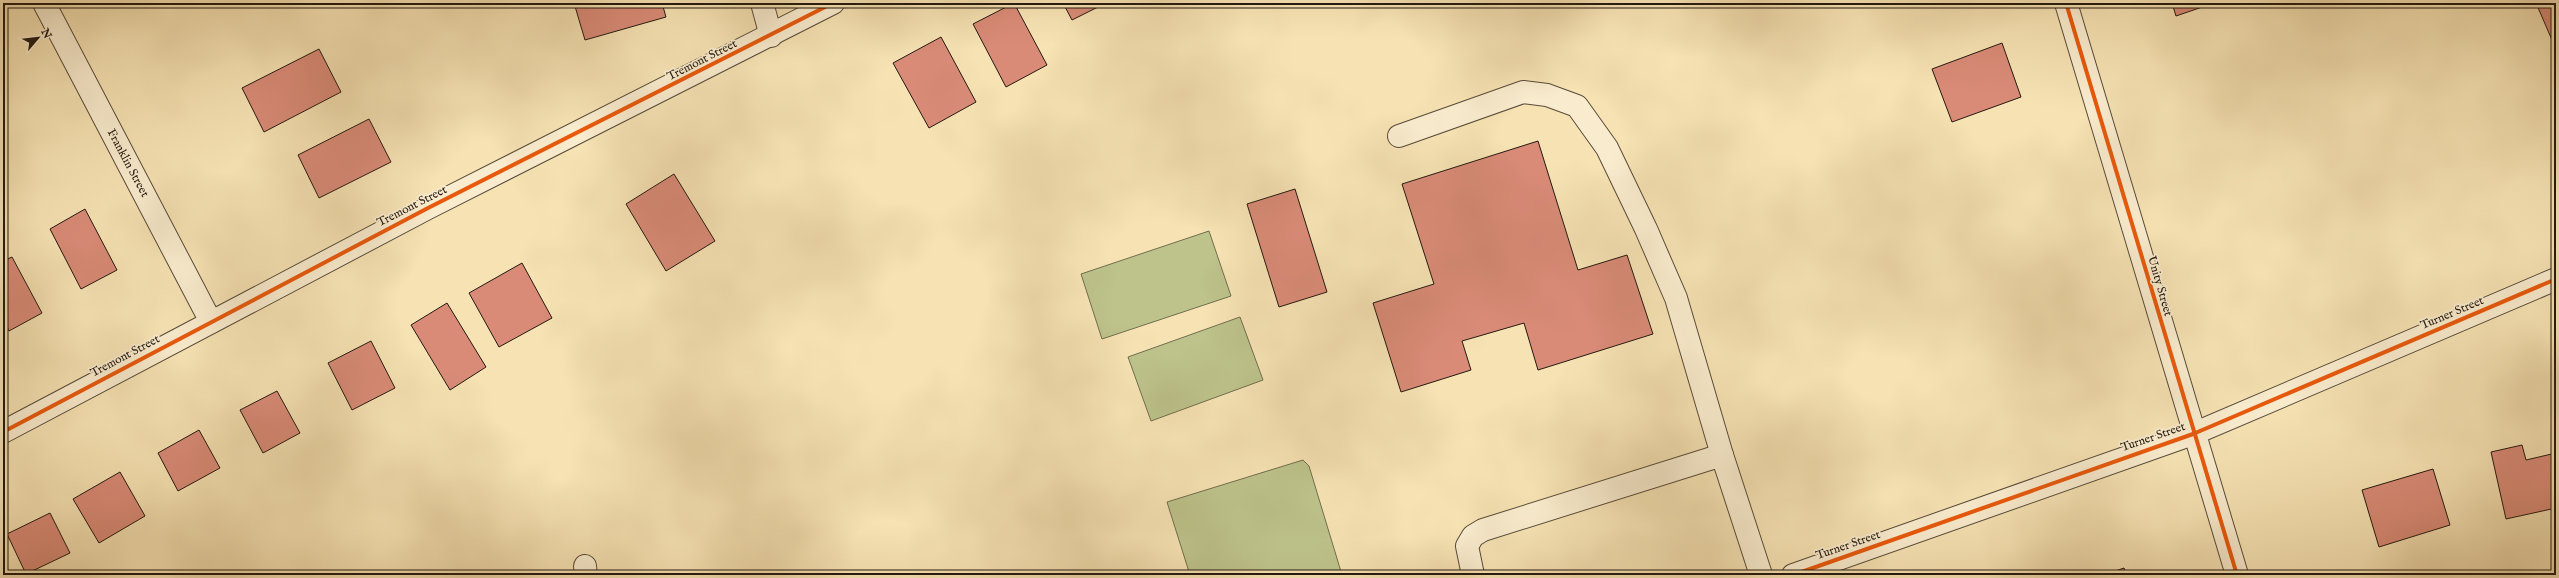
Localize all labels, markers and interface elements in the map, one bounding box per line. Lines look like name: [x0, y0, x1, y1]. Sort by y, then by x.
north arrow: [18, 18, 58, 58]
text: N: [37, 25, 55, 42]
street label: Tremont Street: [665, 36, 739, 84]
street label: Franklin Street: [104, 126, 152, 200]
street label: Tremont Street: [375, 182, 449, 230]
street label: Unity Street: [2144, 254, 2176, 318]
street label: Turner Street: [2418, 293, 2486, 333]
street label: Tremont Street: [88, 331, 162, 381]
street label: Turner Street: [2119, 419, 2187, 455]
street label: Turner Street: [1814, 527, 1882, 563]

